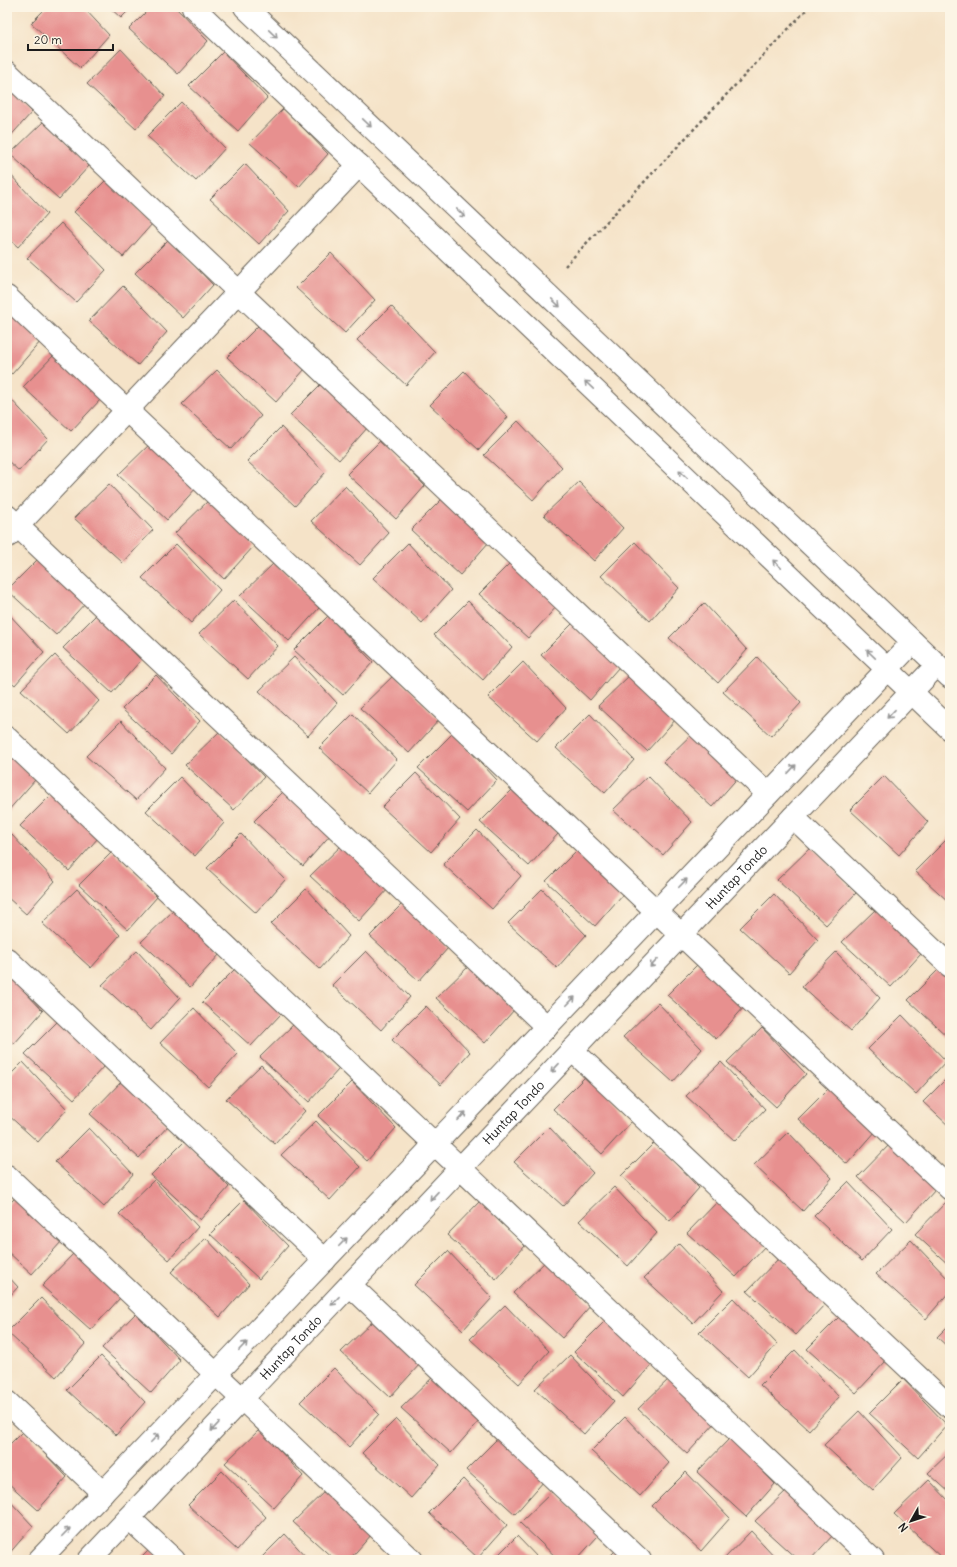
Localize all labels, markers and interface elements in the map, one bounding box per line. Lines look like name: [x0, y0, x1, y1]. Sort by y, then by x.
scale bar: [28, 26, 113, 52]
one-way arrow: [268, 29, 278, 39]
text: 20 m: [34, 32, 62, 47]
one-way arrow: [362, 119, 372, 128]
one-way arrow: [456, 208, 466, 218]
one-way arrow: [550, 298, 561, 307]
one-way arrow: [584, 380, 594, 389]
one-way arrow: [678, 470, 688, 479]
one-way arrow: [772, 559, 782, 569]
one-way arrow: [866, 649, 876, 659]
one-way arrow: [886, 709, 896, 719]
one-way arrow: [788, 764, 797, 774]
street label: Huntap Tondo: [702, 841, 771, 913]
one-way arrow: [679, 878, 688, 889]
one-way arrow: [650, 958, 659, 968]
one-way arrow: [566, 997, 575, 1007]
one-way arrow: [551, 1063, 560, 1073]
street label: Huntap Tondo: [479, 1077, 548, 1148]
one-way arrow: [457, 1111, 467, 1121]
one-way arrow: [429, 1191, 438, 1201]
one-way arrow: [338, 1236, 347, 1247]
one-way arrow: [330, 1296, 339, 1306]
street label: Huntap Tondo: [256, 1312, 325, 1383]
one-way arrow: [238, 1341, 248, 1351]
one-way arrow: [211, 1422, 220, 1432]
one-way arrow: [150, 1433, 160, 1443]
north arrow: [891, 1501, 931, 1541]
text: N: [895, 1520, 911, 1535]
one-way arrow: [61, 1527, 70, 1537]

